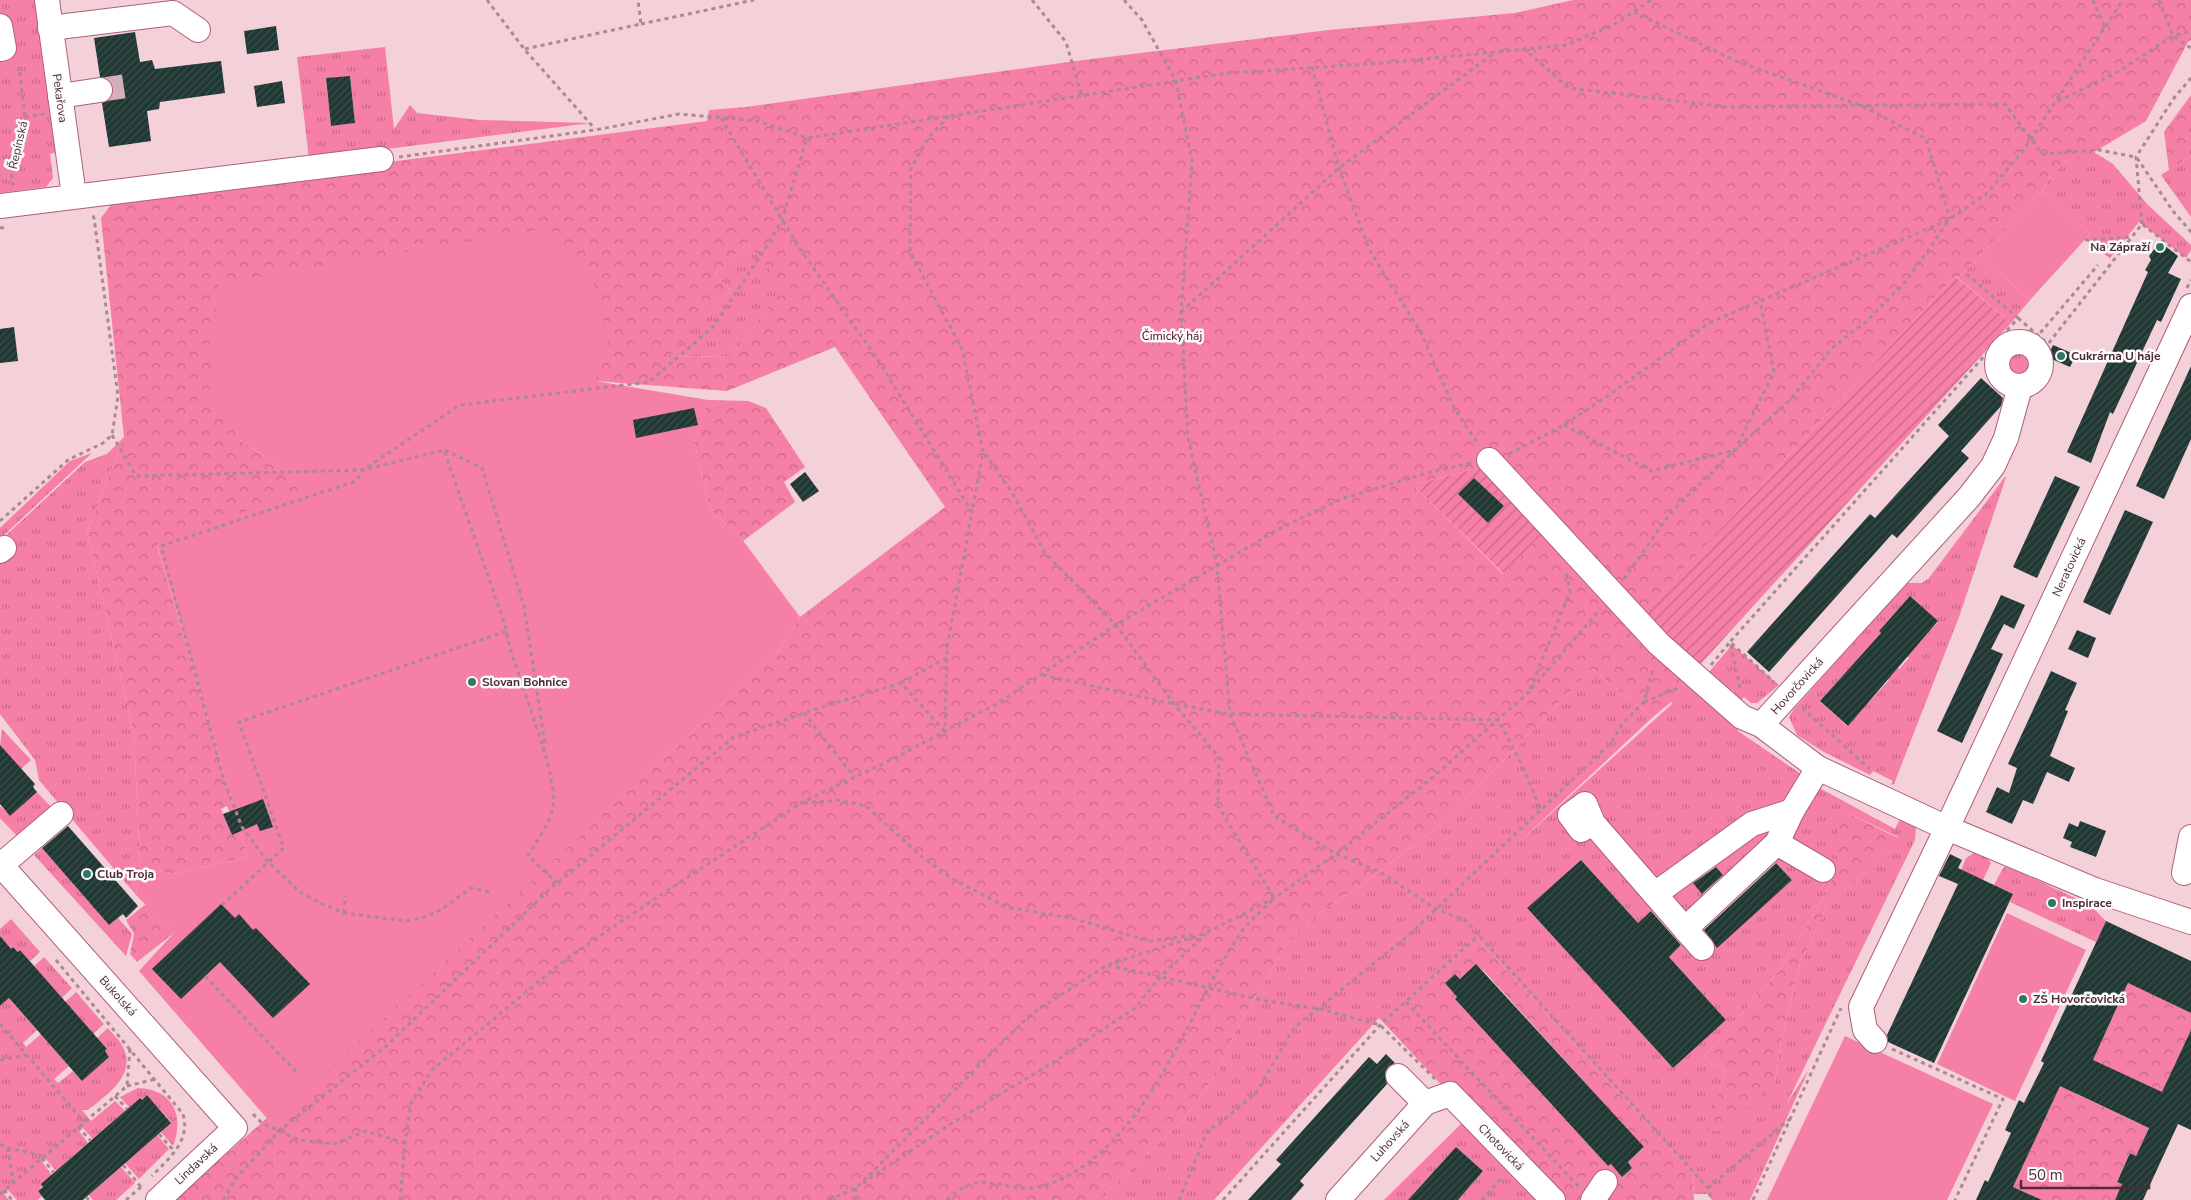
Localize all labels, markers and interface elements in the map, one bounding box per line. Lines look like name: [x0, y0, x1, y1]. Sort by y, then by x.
street label: Pekařova: [49, 73, 71, 123]
street label: Řepínská: [5, 119, 31, 171]
place label: Na Zápraží: [2090, 239, 2151, 255]
marker: Na Zápraží: [2154, 241, 2166, 253]
park label: Čimický háj: [1142, 328, 1202, 344]
place label: Cukrárna U háje: [2071, 348, 2161, 364]
marker: Cukrárna U háje: [2055, 350, 2067, 362]
street label: Neratovická: [2048, 535, 2090, 599]
street label: Hovorčovická: [1767, 654, 1827, 718]
place label: Slovan Bohnice: [482, 674, 568, 690]
marker: Slovan Bohnice: [466, 676, 478, 688]
place label: Club Troja: [97, 866, 154, 882]
marker: Club Troja: [81, 868, 93, 880]
place label: Inspirace: [2062, 895, 2112, 911]
marker: Inspirace: [2046, 897, 2058, 909]
street label: Bukolská: [96, 972, 140, 1020]
place label: ZŠ Hovorčovická: [2033, 991, 2125, 1007]
marker: ZŠ Hovorčovická: [2017, 993, 2029, 1005]
street label: Luhovská: [1367, 1117, 1413, 1165]
street label: Chotovická: [1475, 1120, 1527, 1174]
street label: Lindavská: [171, 1140, 221, 1188]
scale bar: [2021, 1158, 2148, 1190]
text: 50 m: [2028, 1165, 2063, 1185]

